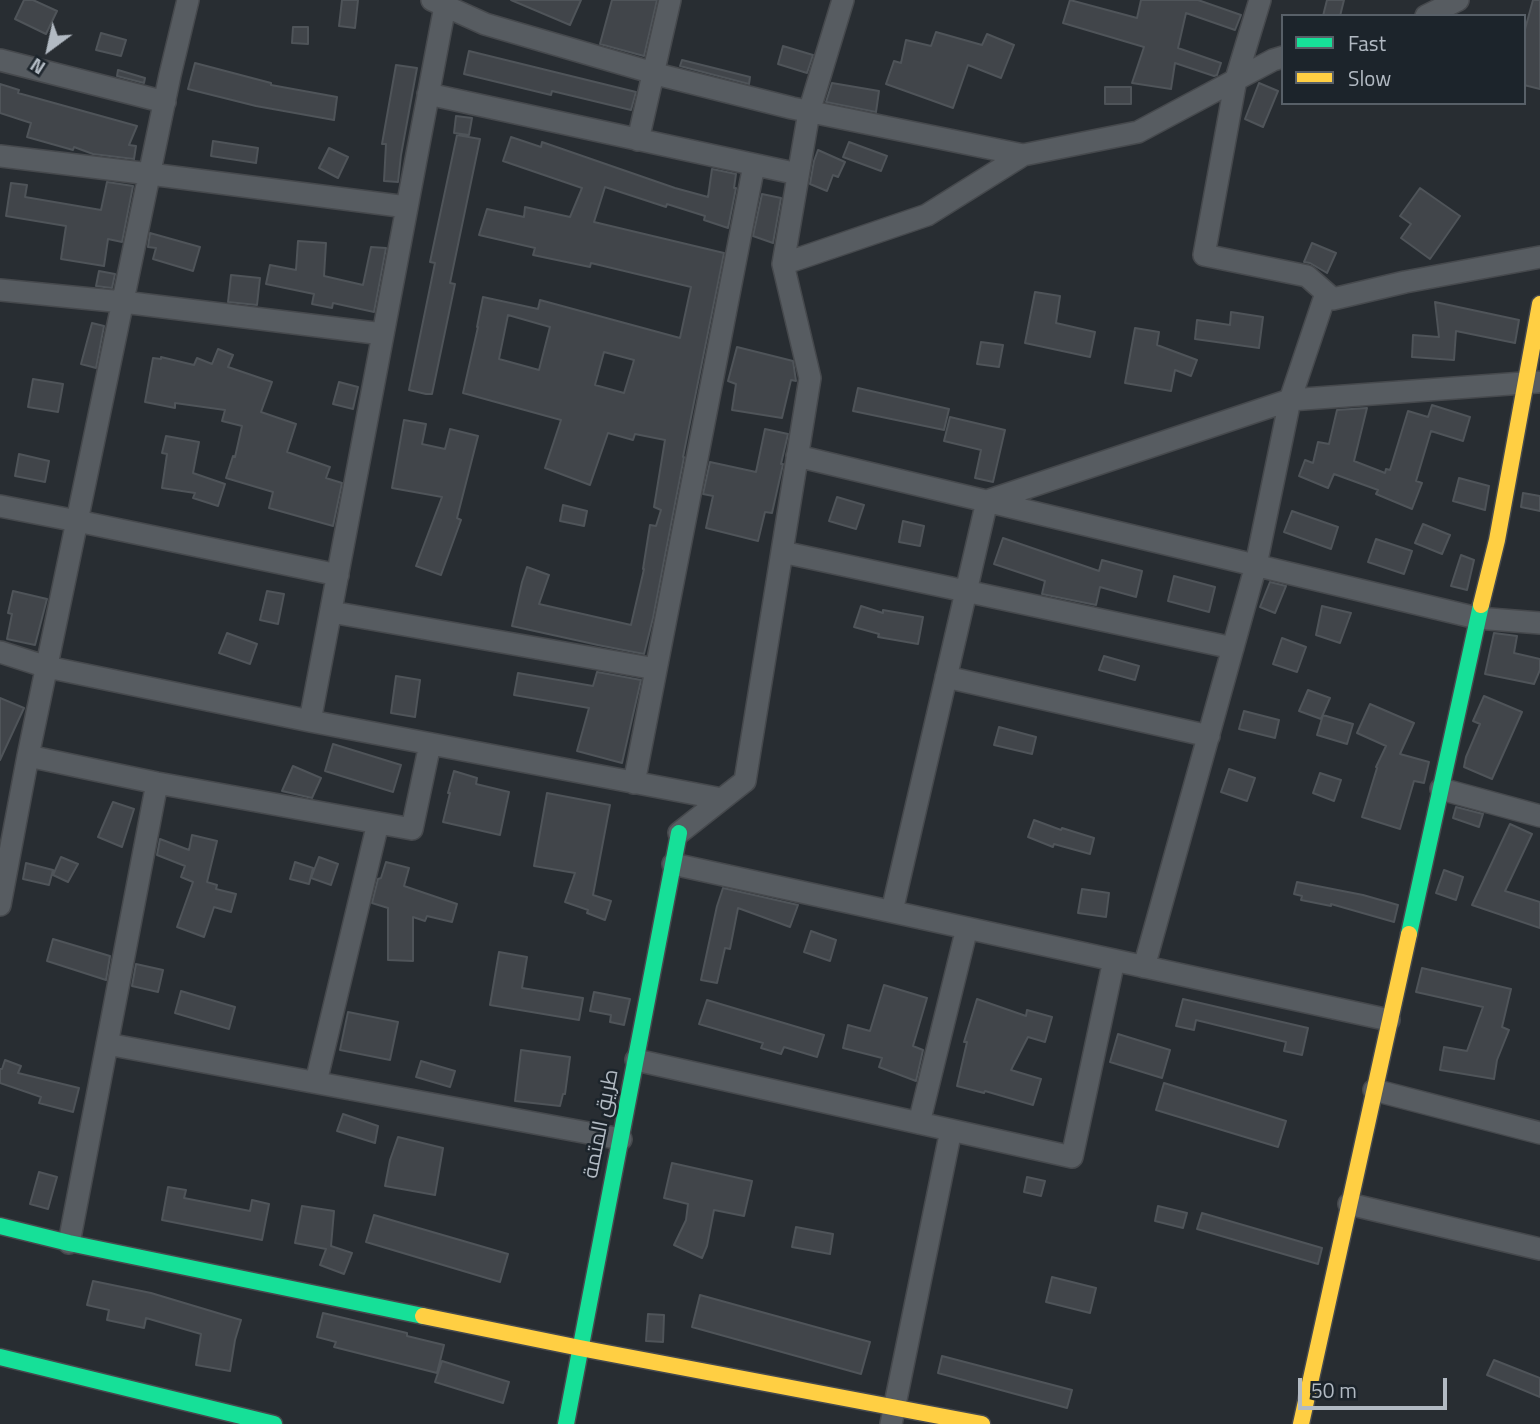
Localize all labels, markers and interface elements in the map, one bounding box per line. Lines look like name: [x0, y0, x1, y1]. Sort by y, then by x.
north arrow: [14, 14, 84, 84]
legend: [1281, 14, 1526, 105]
text: Fast: [1348, 27, 1386, 59]
text: N: [24, 51, 51, 83]
text: Slow: [1348, 62, 1391, 94]
street label: طريق المتمة: [579, 1067, 625, 1181]
scale bar: [1302, 1364, 1451, 1408]
text: 50 m: [1311, 1374, 1357, 1406]

